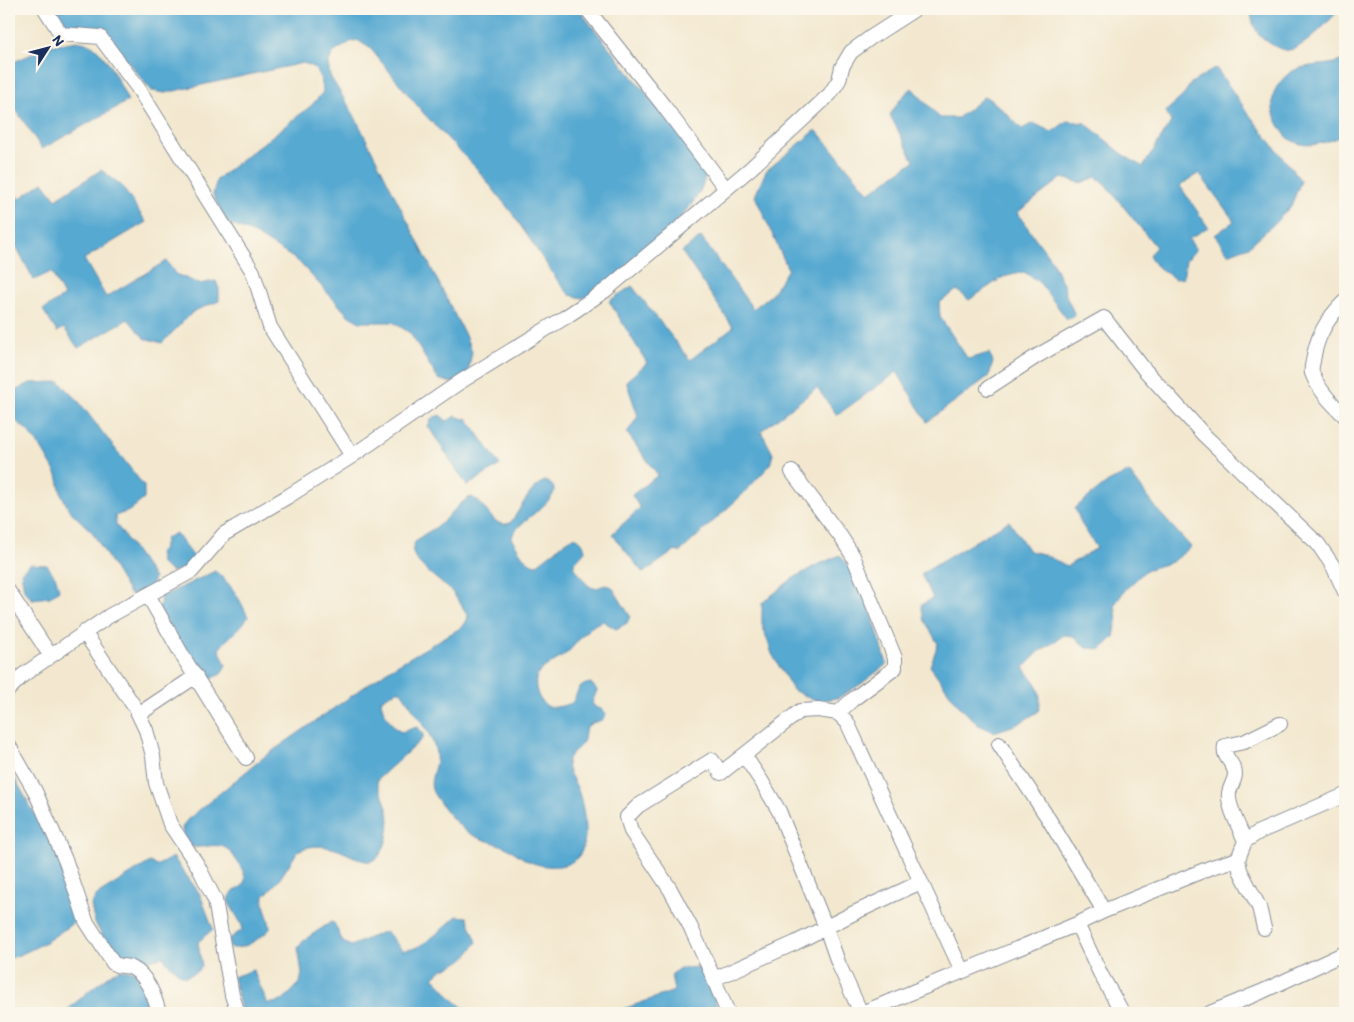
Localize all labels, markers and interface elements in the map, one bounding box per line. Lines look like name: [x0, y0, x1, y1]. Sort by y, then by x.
north arrow: [22, 22, 72, 72]
text: N: [48, 32, 68, 49]

